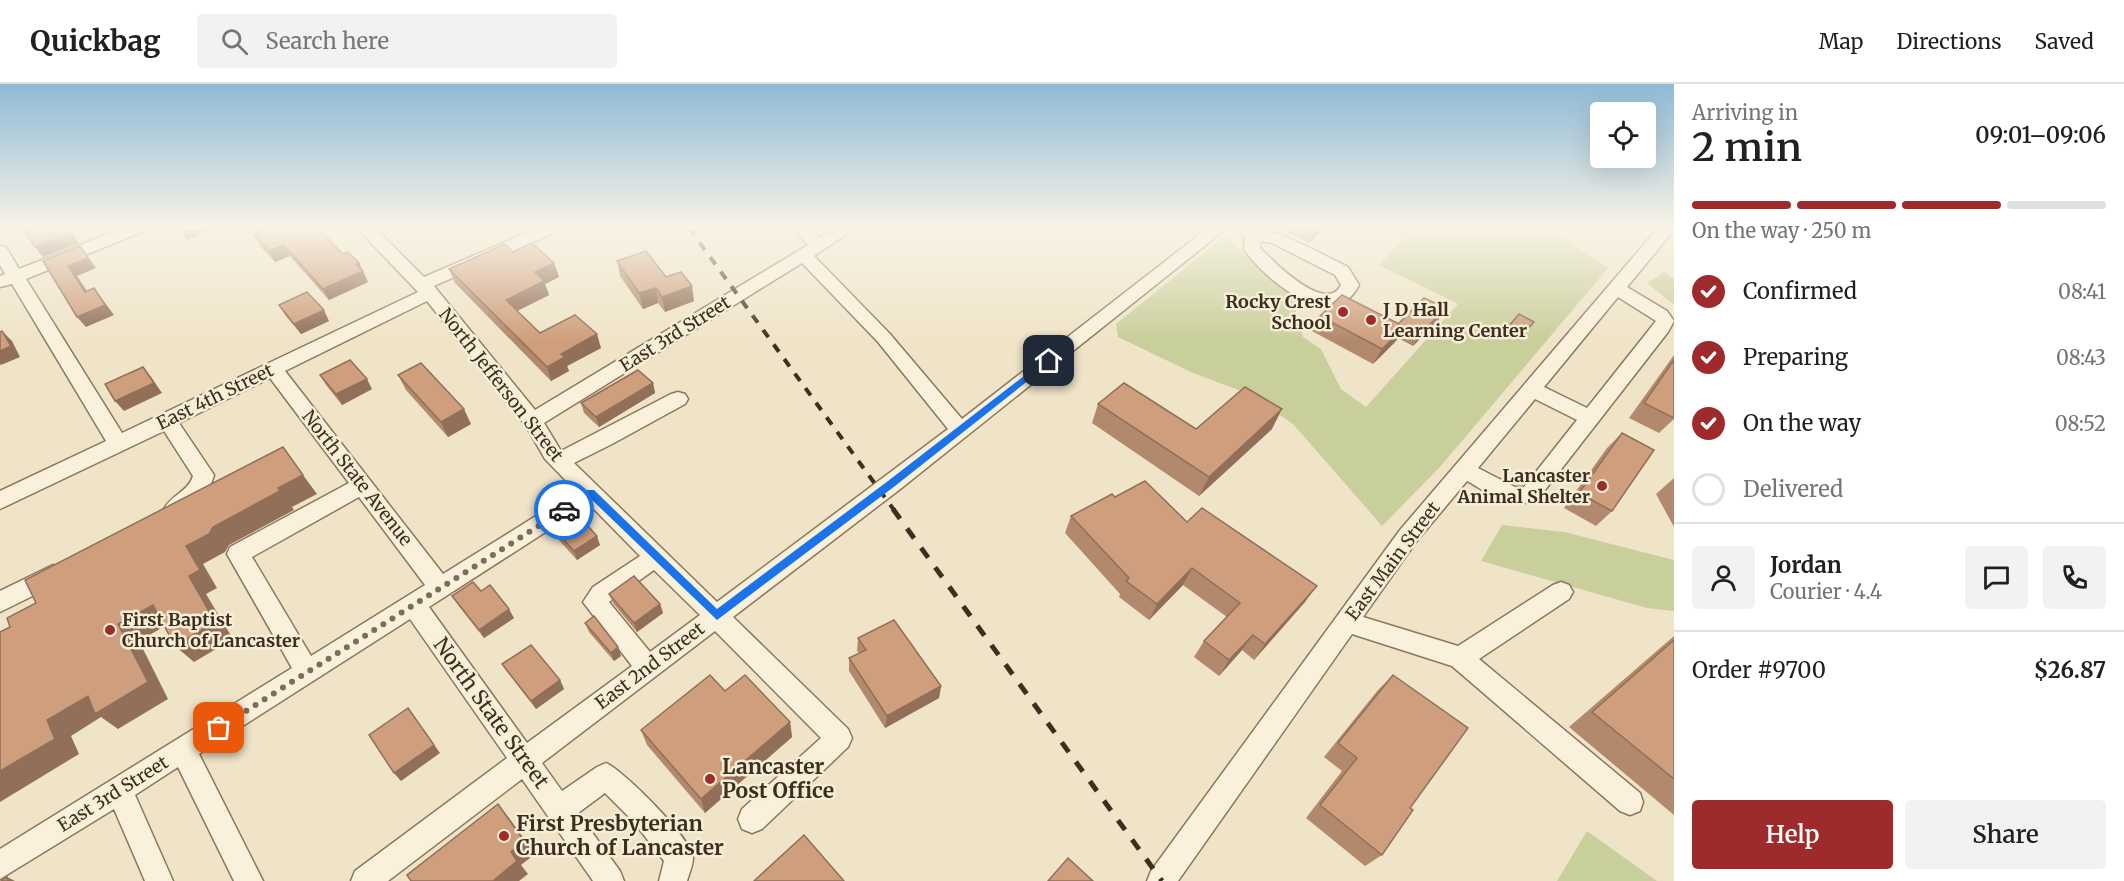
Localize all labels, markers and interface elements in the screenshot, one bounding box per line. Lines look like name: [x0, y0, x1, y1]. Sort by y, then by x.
search box: [197, 14, 617, 68]
text: Quickbag: [30, 23, 161, 59]
icon: search: [218, 25, 251, 58]
text: Search here: [266, 27, 389, 55]
text: Map: [1819, 28, 1863, 55]
text: Directions: [1896, 28, 2001, 55]
text: Saved: [2034, 28, 2094, 55]
text: Arriving in: [1692, 100, 1798, 125]
map controls: [1590, 102, 1656, 168]
button: locate: [1590, 102, 1656, 168]
text: 09:01–09:06: [1975, 121, 2106, 149]
text: 2 min: [1692, 123, 1802, 172]
text: On the way · 250 m: [1692, 218, 1871, 243]
icon: check: [1692, 275, 1725, 308]
text: Confirmed: [1743, 277, 1857, 305]
text: 08:41: [2058, 279, 2106, 304]
street label: East 3rd Street: [615, 290, 734, 377]
place label: Rocky Crest School: [1225, 290, 1332, 334]
place label: J D Hall Learning Center: [1382, 298, 1527, 342]
street label: North Jefferson Street: [434, 303, 569, 466]
marker: Rocky Crest School: [1336, 305, 1350, 319]
marker: J D Hall Learning Center: [1364, 313, 1378, 327]
pin: [1023, 335, 1074, 386]
icon: check: [1692, 341, 1725, 374]
text: Preparing: [1743, 343, 1848, 371]
icon: home: [1032, 344, 1065, 377]
text: 08:43: [2056, 345, 2106, 370]
street label: East 4th Street: [153, 358, 277, 435]
street label: North State Avenue: [297, 405, 418, 550]
icon: check: [1692, 407, 1725, 440]
text: On the way: [1743, 409, 1861, 437]
text: 08:52: [2055, 411, 2106, 436]
place label: Lancaster Animal Shelter: [1457, 464, 1590, 508]
text: Delivered: [1743, 475, 1843, 503]
marker: Lancaster Animal Shelter: [1595, 479, 1609, 493]
courier: [534, 480, 594, 540]
icon: car: [548, 494, 581, 527]
street label: East Main Street: [1340, 497, 1445, 625]
button: person: [1692, 546, 1755, 609]
button: chat: [1965, 546, 2028, 609]
button: phone: [2043, 546, 2106, 609]
text: Jordan: [1770, 551, 1842, 579]
text: Courier · 4.4: [1770, 579, 1882, 604]
place label: First Baptist Church of Lancaster: [122, 608, 300, 652]
street label: East 2nd Street: [590, 617, 709, 714]
marker: First Baptist Church of Lancaster: [103, 623, 117, 637]
street label: North State Street: [428, 632, 555, 794]
text: Order #9700: [1692, 656, 1826, 684]
text: $26.87: [2034, 656, 2106, 684]
pin: [193, 702, 244, 753]
icon: bag: [202, 711, 235, 744]
street label: East 3rd Street: [53, 750, 172, 837]
place label: Lancaster Post Office: [722, 753, 834, 804]
marker: Lancaster Post Office: [703, 772, 717, 786]
button: Help: [1692, 800, 1893, 869]
button: Share: [1905, 800, 2106, 869]
place label: First Presbyterian Church of Lancaster: [516, 810, 724, 861]
marker: First Presbyterian Church of Lancaster: [497, 829, 511, 843]

